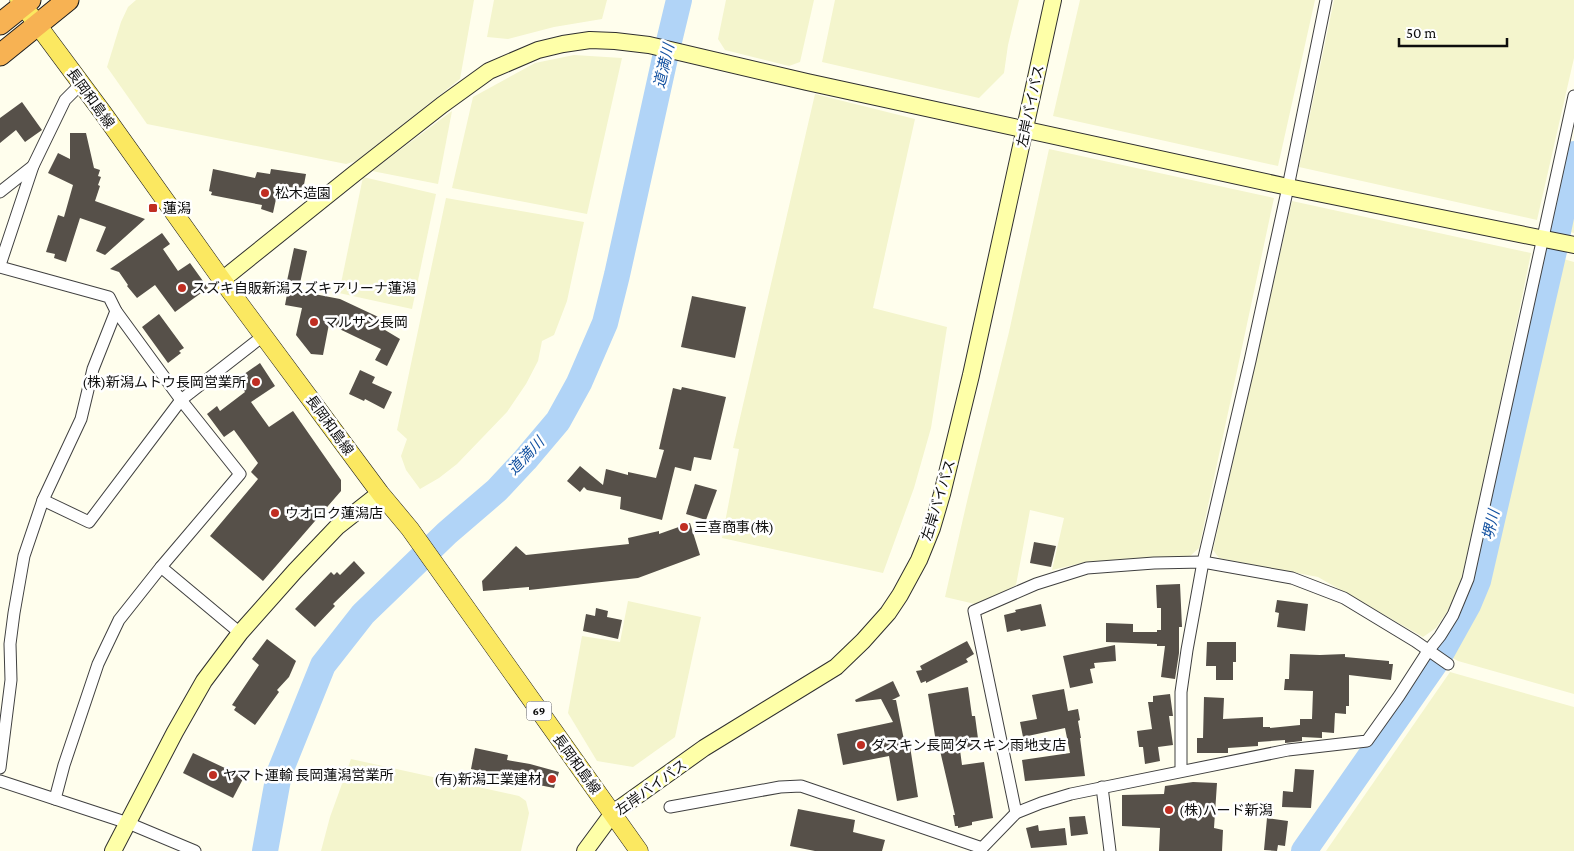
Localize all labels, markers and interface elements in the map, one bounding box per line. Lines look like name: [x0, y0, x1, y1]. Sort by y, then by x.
scale bar: [1399, 15, 1506, 47]
text: 50 m: [1406, 25, 1436, 41]
water label: 道満川: [651, 40, 677, 90]
street label: 左岸バイパス: [1013, 63, 1047, 149]
street label: 長岡和島線: [64, 65, 118, 131]
place label: 松木造園: [275, 185, 331, 201]
marker: 松木造園: [259, 187, 271, 199]
place label: 蓮潟: [163, 200, 191, 216]
marker: 蓮潟: [147, 202, 159, 214]
place label: スズキ自販新潟スズキアリーナ蓮潟: [192, 280, 416, 296]
marker: スズキ自販新潟スズキアリーナ蓮潟: [176, 282, 188, 294]
place label: マルサン長岡: [324, 314, 408, 330]
marker: マルサン長岡: [308, 316, 320, 328]
place label: (株)新潟ムトウ長岡営業所: [82, 374, 246, 391]
marker: (株)新潟ムトウ長岡営業所: [250, 376, 262, 388]
street label: 長岡和島線: [303, 392, 357, 458]
water label: 道満川: [505, 433, 549, 478]
street label: 左岸バイパス: [918, 458, 958, 542]
place label: ウオロク蓮潟店: [285, 505, 383, 521]
marker: ウオロク蓮潟店: [269, 507, 281, 519]
water label: 堺川: [1480, 507, 1503, 541]
place label: 三喜商事(株): [694, 519, 774, 536]
marker: 三喜商事(株): [678, 521, 690, 533]
road number: 69: [526, 701, 552, 720]
street label: 長岡和島線: [550, 731, 604, 797]
place label: ダスキン長岡ダスキン雨地支店: [871, 737, 1066, 753]
marker: ダスキン長岡ダスキン雨地支店: [855, 739, 867, 751]
street label: 左岸バイパス: [612, 756, 690, 818]
place label: ヤマト運輸 長岡蓮潟営業所: [223, 767, 394, 783]
marker: ヤマト運輸 長岡蓮潟営業所: [207, 769, 219, 781]
place label: (有)新潟工業建材: [434, 771, 542, 788]
marker: (有)新潟工業建材: [546, 773, 558, 785]
place label: (株)ハード新潟: [1179, 802, 1273, 819]
marker: (株)ハード新潟: [1163, 804, 1175, 816]

